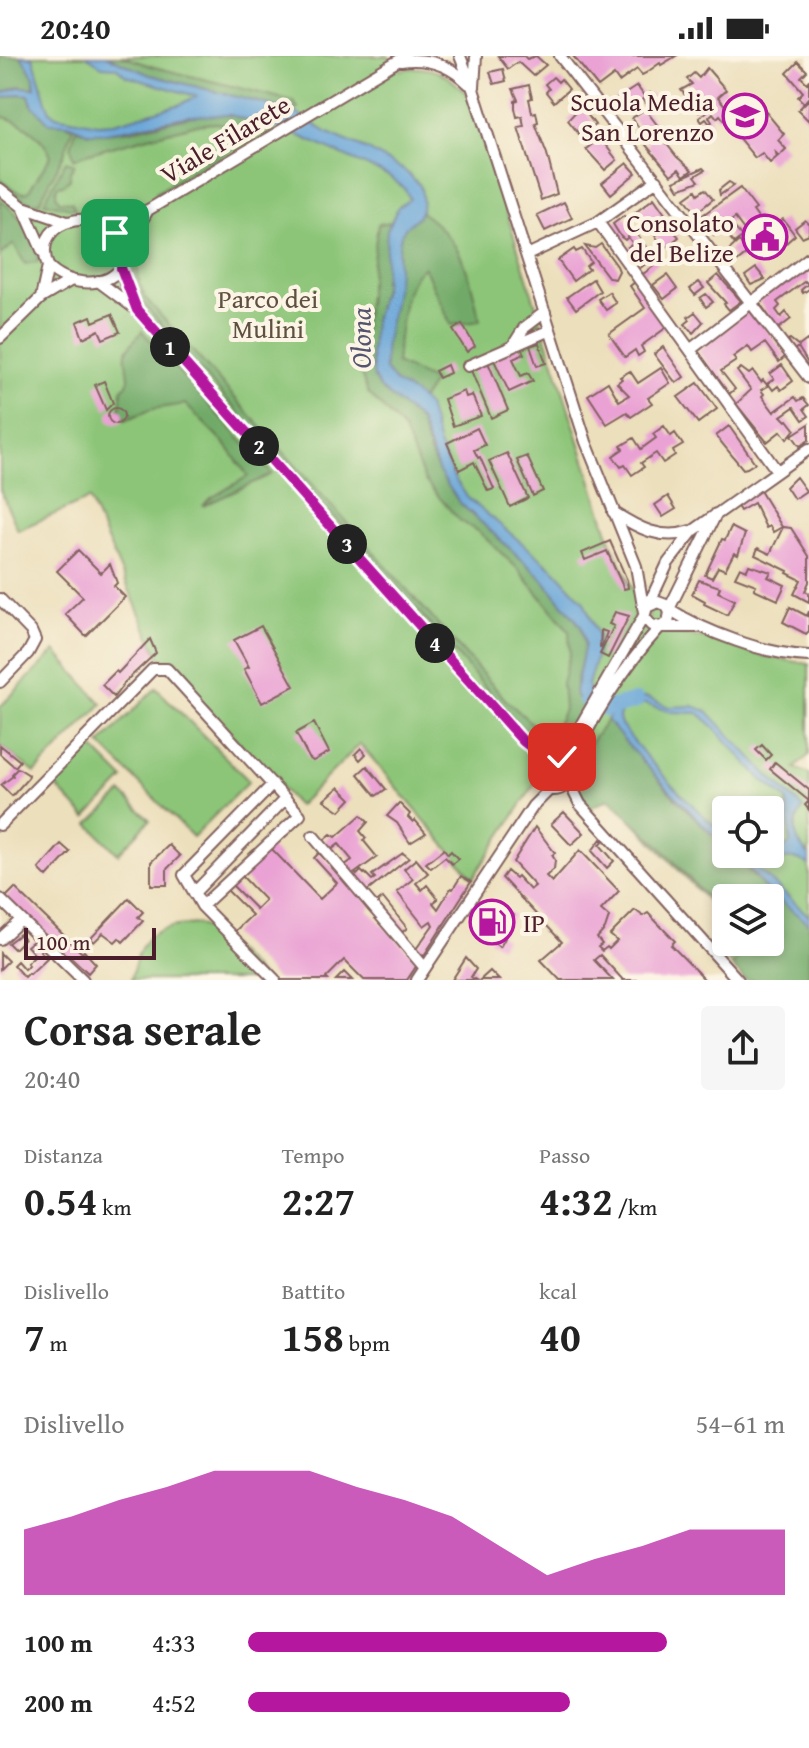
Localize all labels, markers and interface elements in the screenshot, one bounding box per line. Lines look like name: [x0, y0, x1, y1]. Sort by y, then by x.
text: 20:40: [40, 6, 111, 50]
place label: Scuola Media San Lorenzo: [570, 82, 715, 151]
street label: Viale Filarete: [153, 85, 297, 193]
school or university icon: Scuola Media San Lorenzo: [721, 92, 769, 140]
pin: [81, 199, 149, 267]
place label: Consolato del Belize: [626, 203, 734, 272]
icon: arrive: [93, 211, 137, 255]
public building icon: Consolato del Belize: [741, 213, 789, 261]
park label: Parco dei Mulini: [218, 279, 318, 348]
water label: Olona: [340, 307, 381, 369]
pin: 1: [150, 327, 190, 367]
text: 1: [164, 331, 176, 363]
pin: 2: [239, 426, 279, 466]
text: 2: [253, 430, 265, 462]
pin: 3: [327, 524, 367, 564]
text: 3: [341, 528, 353, 560]
pin: 4: [415, 623, 455, 663]
text: 4: [429, 627, 441, 659]
pin: [528, 723, 596, 791]
icon: check: [540, 735, 584, 779]
map controls: [712, 796, 784, 956]
button: locate: [712, 796, 784, 868]
button: layers: [712, 884, 784, 956]
fuel station icon: IP: [468, 898, 516, 946]
place label: IP: [523, 903, 545, 942]
scale bar: [24, 924, 156, 960]
text: 100 m: [36, 926, 91, 958]
text: Corsa serale: [24, 997, 262, 1061]
button: share: [701, 1006, 785, 1090]
text: 20:40: [24, 1059, 80, 1098]
text: Distanza: [24, 1139, 103, 1171]
text: Tempo: [282, 1139, 345, 1171]
text: Passo: [539, 1139, 590, 1171]
text: 0.54: [24, 1171, 97, 1230]
text: 2:27: [282, 1171, 355, 1230]
text: 4:32: [539, 1171, 613, 1230]
text: km: [97, 1191, 131, 1223]
text: /km: [613, 1191, 657, 1223]
text: Dislivello: [24, 1275, 109, 1307]
text: Battito: [282, 1275, 345, 1307]
text: kcal: [539, 1275, 577, 1307]
text: 7: [24, 1307, 45, 1366]
text: 158: [282, 1307, 344, 1366]
text: 40: [539, 1307, 581, 1366]
text: m: [45, 1327, 68, 1359]
text: bpm: [344, 1327, 390, 1359]
text: Dislivello: [24, 1404, 124, 1443]
text: 54–61 m: [696, 1404, 785, 1443]
text: 100 m: [24, 1623, 92, 1662]
text: 4:33: [152, 1623, 196, 1662]
text: 200 m: [24, 1683, 92, 1722]
text: 4:52: [152, 1683, 196, 1722]

